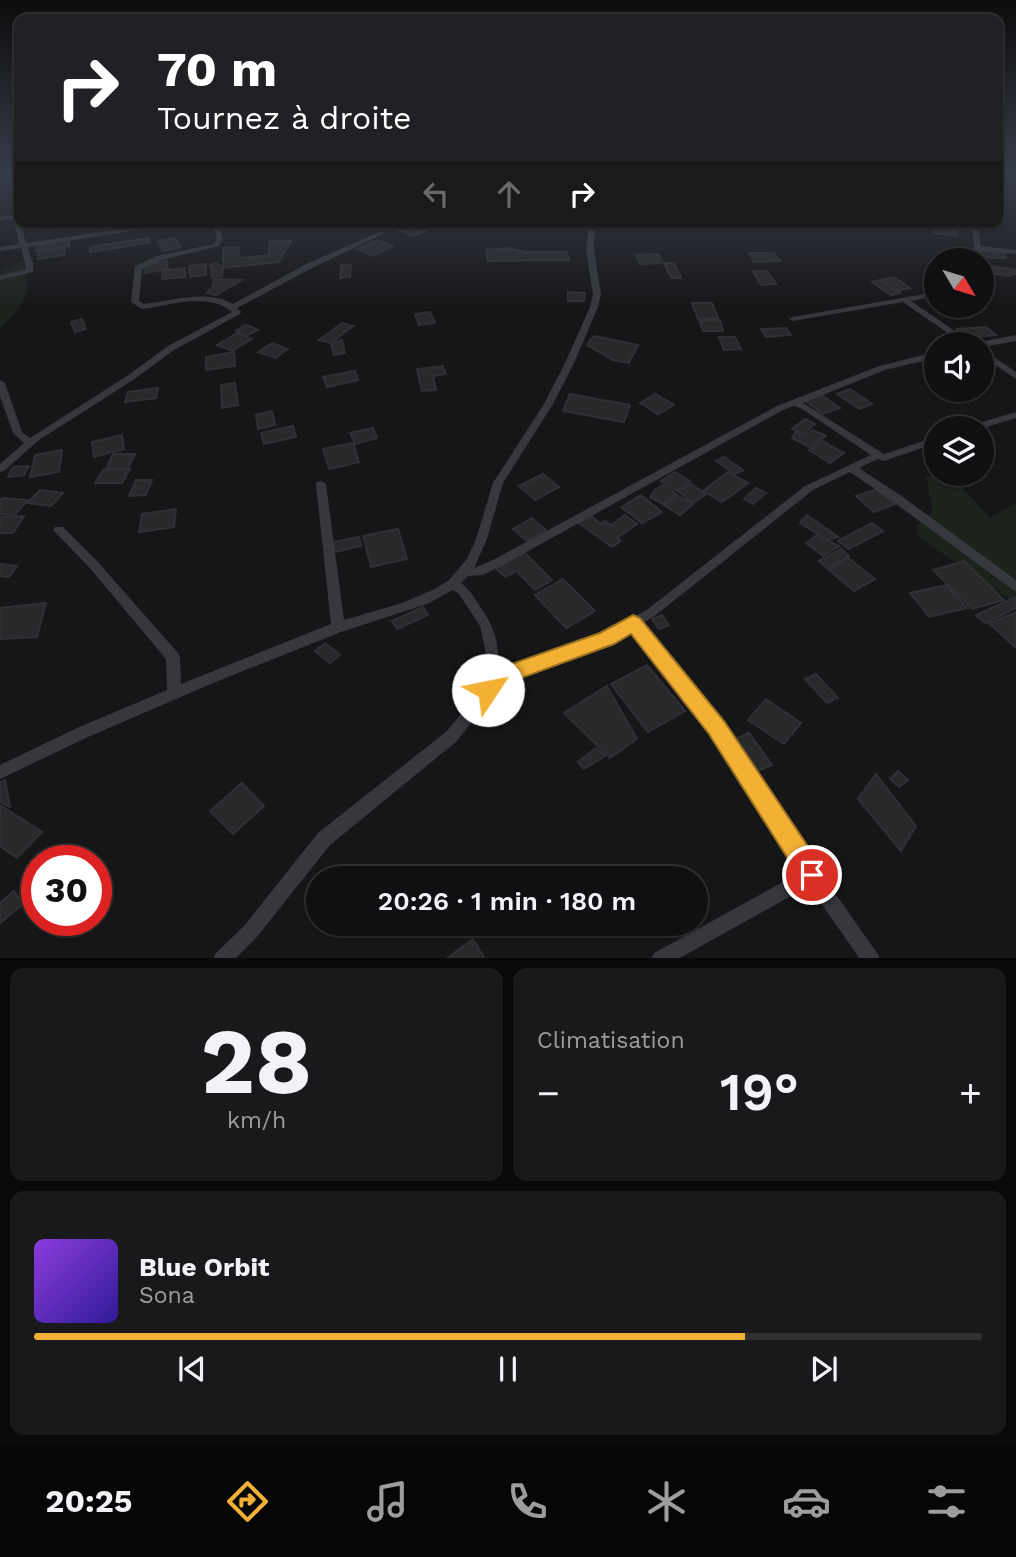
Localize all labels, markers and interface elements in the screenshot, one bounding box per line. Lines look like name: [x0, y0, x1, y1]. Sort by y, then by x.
text: 70 m: [157, 40, 277, 98]
icon: right: [42, 42, 133, 133]
text: Tournez à droite: [157, 99, 412, 137]
icon: left: [417, 175, 455, 213]
icon: ahead: [490, 175, 528, 213]
icon: right: [563, 175, 601, 213]
north arrow: [924, 248, 994, 318]
map controls: [924, 248, 994, 486]
button: sound: [924, 332, 994, 402]
button: layers: [924, 416, 994, 486]
position arrow: [451, 653, 525, 727]
speed limit sign: 30: [21, 845, 112, 936]
pin: [782, 845, 842, 905]
icon: arrive: [793, 856, 831, 894]
text: 20:26 · 1 min · 180 m: [378, 886, 636, 916]
text: 28: [201, 1008, 312, 1115]
text: Climatisation: [537, 1027, 685, 1054]
text: 19°: [720, 1062, 799, 1123]
text: −: [537, 1071, 560, 1115]
text: +: [959, 1071, 982, 1115]
text: km/h: [227, 1107, 286, 1134]
text: Blue Orbit: [139, 1252, 269, 1282]
text: Sona: [139, 1282, 195, 1309]
icon: previous: [173, 1350, 211, 1388]
icon: pause: [489, 1350, 527, 1388]
icon: next: [805, 1350, 843, 1388]
icon: directions: [223, 1477, 272, 1526]
icon: music: [363, 1477, 412, 1526]
icon: phone: [503, 1477, 552, 1526]
icon: climate: [642, 1477, 691, 1526]
icon: car: [782, 1477, 831, 1526]
icon: filters: [922, 1477, 971, 1526]
text: 20:25: [45, 1482, 132, 1520]

